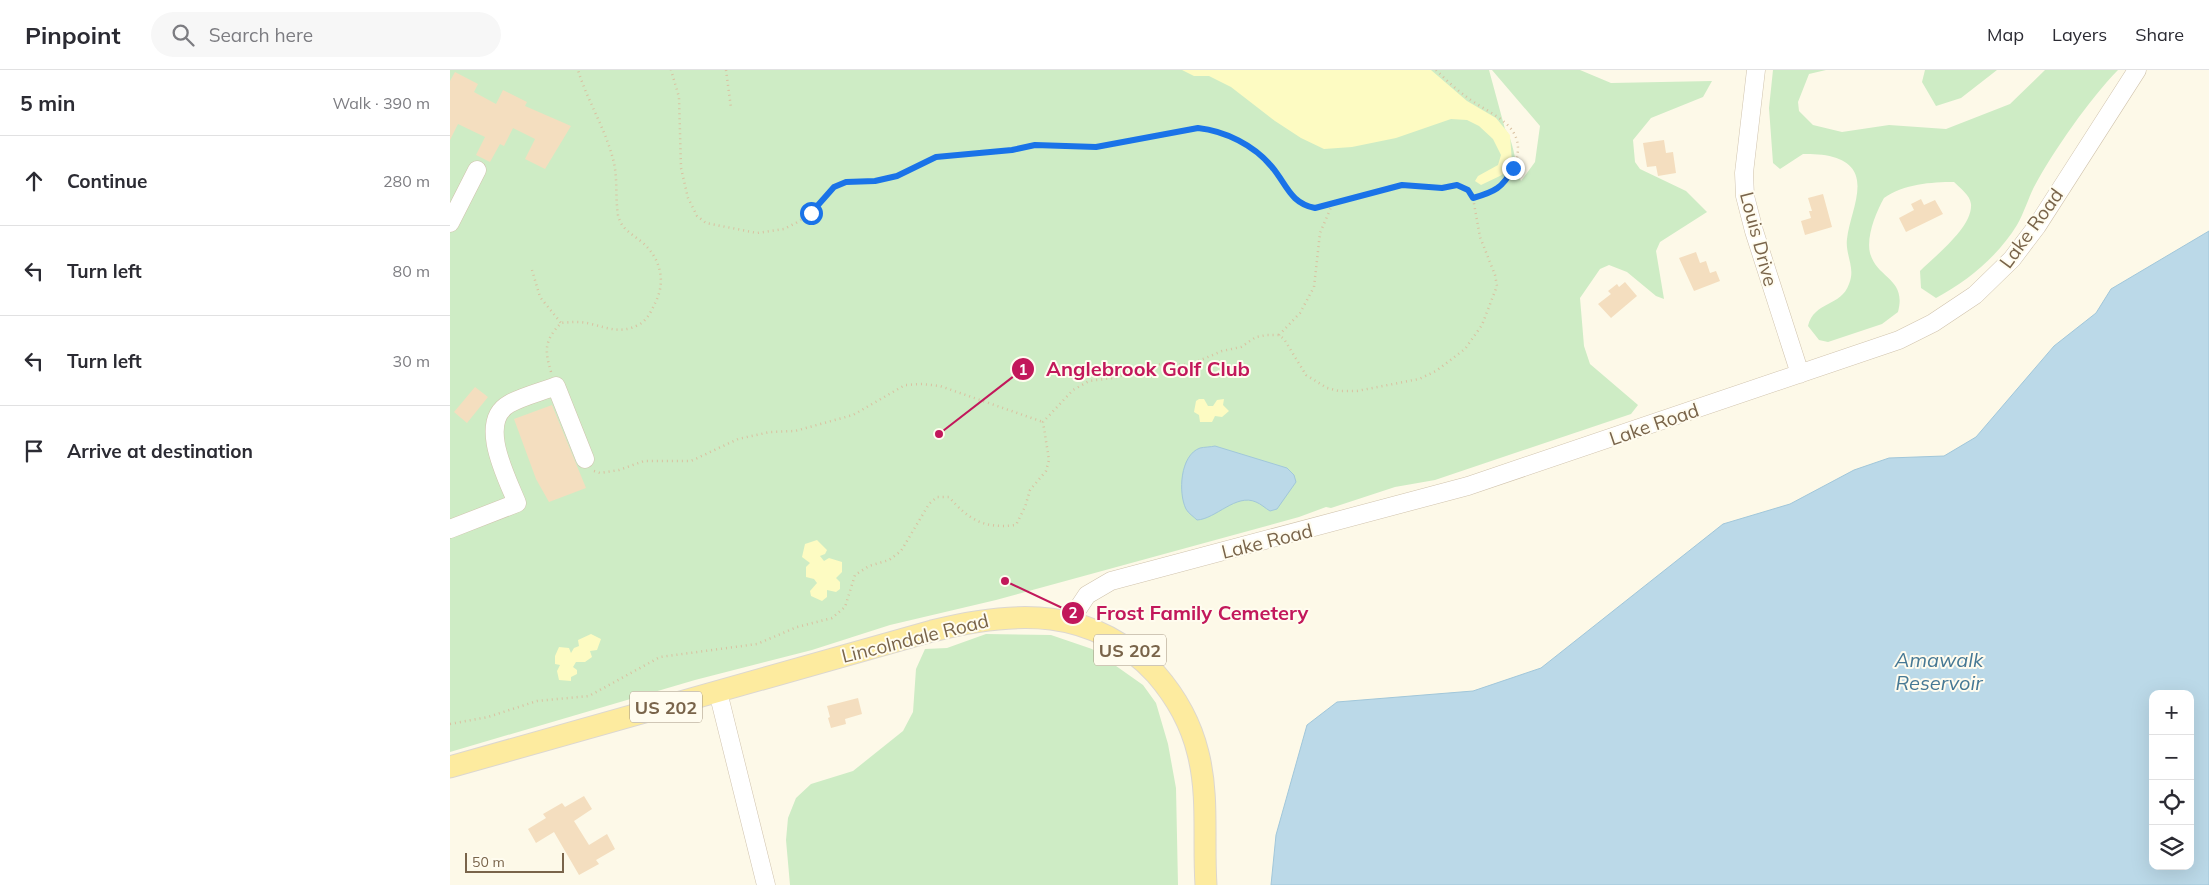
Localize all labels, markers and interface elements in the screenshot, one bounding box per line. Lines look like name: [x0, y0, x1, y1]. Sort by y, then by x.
search box: [151, 12, 501, 57]
text: Pinpoint: [25, 20, 121, 50]
icon: search: [169, 21, 197, 49]
text: Search here: [209, 23, 313, 47]
text: Map: [1987, 23, 2024, 46]
text: Layers: [2052, 23, 2107, 46]
text: Share: [2135, 23, 2184, 46]
text: 5 min: [20, 90, 75, 116]
text: Walk · 390 m: [332, 93, 430, 113]
route end: [1502, 157, 1525, 180]
icon: ahead: [20, 167, 48, 195]
text: Continue: [67, 169, 147, 193]
text: 280 m: [383, 171, 430, 191]
street label: Lake Road: [1994, 183, 2068, 273]
street label: Louis Drive: [1735, 189, 1783, 289]
route start: [800, 202, 823, 225]
icon: left: [20, 257, 48, 285]
text: Turn left: [67, 259, 142, 283]
text: 80 m: [393, 261, 430, 281]
icon: left: [20, 347, 48, 375]
text: Turn left: [67, 349, 142, 373]
text: 30 m: [393, 351, 430, 371]
callout: Anglebrook Golf Club: [1011, 352, 1260, 387]
text: Anglebrook Golf Club: [1046, 356, 1250, 381]
text: 1: [1018, 360, 1028, 379]
street label: Lake Road: [1606, 397, 1702, 451]
icon: arrive: [20, 437, 48, 465]
text: Arrive at destination: [67, 439, 253, 463]
street label: Lake Road: [1219, 518, 1315, 564]
callout: Frost Family Cemetery: [1061, 596, 1318, 631]
text: Frost Family Cemetery: [1096, 600, 1308, 625]
text: 2: [1068, 603, 1078, 622]
street label: Lincolndale Road: [839, 608, 991, 668]
road number: US 202: [1094, 634, 1166, 666]
water label: Amawalk Reservoir: [1894, 647, 1984, 695]
map controls: [2149, 690, 2194, 870]
button: +: [2149, 690, 2194, 735]
road number: US 202: [630, 692, 702, 722]
button: −: [2149, 735, 2194, 780]
button: locate: [2149, 780, 2194, 825]
button: layers: [2149, 825, 2194, 870]
scale bar: [465, 850, 564, 873]
text: 50 m: [472, 853, 505, 871]

